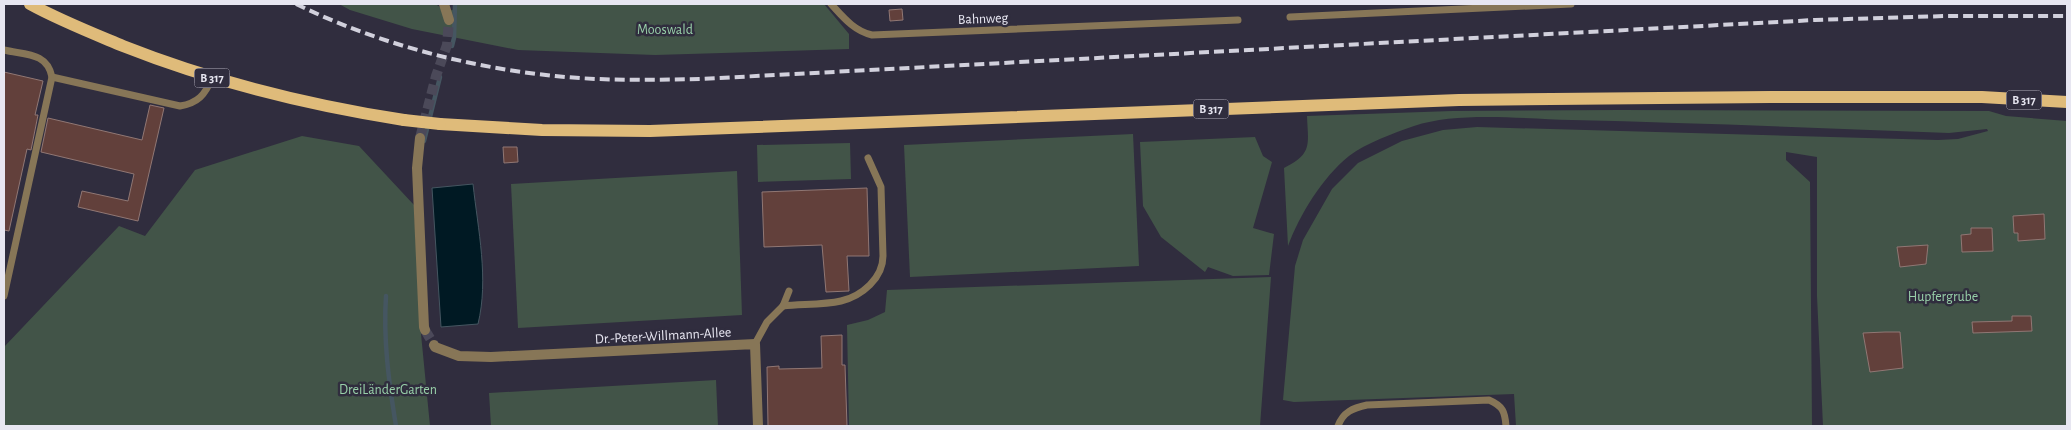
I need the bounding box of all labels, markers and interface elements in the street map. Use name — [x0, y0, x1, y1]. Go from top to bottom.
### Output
street label: Bahnweg — [958, 11, 1009, 27]
park label: Mooswald — [637, 23, 693, 37]
road number: B 317 — [194, 68, 230, 88]
road number: B 317 — [2006, 90, 2042, 110]
road number: B 317 — [1194, 100, 1228, 118]
park label: Hupfergrube — [1908, 290, 1978, 304]
street label: Dr.-Peter-Willmann-Allee — [594, 325, 732, 347]
park label: DreiLänderGarten — [339, 383, 437, 397]

